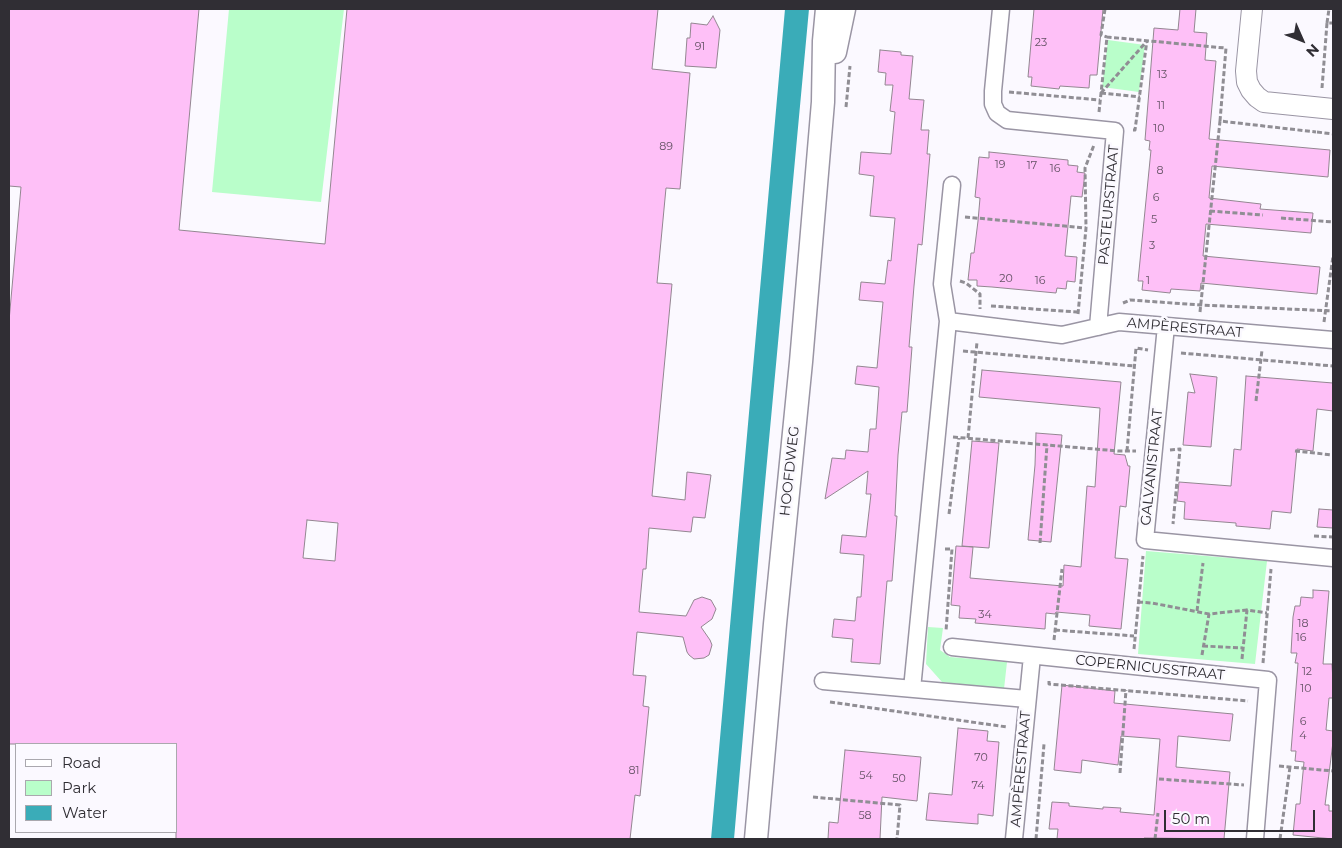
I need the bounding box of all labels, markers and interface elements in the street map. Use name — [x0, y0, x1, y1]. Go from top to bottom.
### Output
north arrow — [1277, 15, 1327, 65]
house number: 23 — [1035, 36, 1047, 50]
house number: 91 — [695, 40, 705, 54]
text: N — [1302, 40, 1323, 61]
house number: 13 — [1157, 68, 1167, 82]
house number: 11 — [1157, 99, 1165, 113]
house number: 10 — [1153, 122, 1165, 136]
house number: 89 — [659, 140, 673, 154]
street label: PASTEURSTRAAT — [1095, 144, 1123, 266]
house number: 19 — [995, 158, 1005, 172]
house number: 17 — [1027, 159, 1037, 173]
house number: 16 — [1050, 162, 1060, 176]
house number: 8 — [1156, 164, 1164, 178]
house number: 6 — [1153, 191, 1159, 205]
house number: 5 — [1151, 213, 1157, 227]
house number: 3 — [1149, 239, 1155, 253]
house number: 20 — [999, 272, 1013, 286]
house number: 16 — [1035, 274, 1045, 288]
house number: 1 — [1146, 274, 1150, 288]
street label: AMPÈRESTRAAT — [1126, 315, 1244, 341]
street label: GALVANISTRAAT — [1137, 408, 1167, 526]
street label: HOOFDWEG — [777, 425, 803, 517]
house number: 34 — [978, 608, 992, 622]
house number: 18 — [1298, 617, 1308, 631]
house number: 16 — [1296, 631, 1306, 645]
street label: COPERNICUSSTRAAT — [1074, 652, 1226, 684]
house number: 12 — [1302, 665, 1312, 679]
house number: 10 — [1300, 682, 1312, 696]
street label: AMPÈRESTRAAT — [1008, 710, 1034, 828]
house number: 6 — [1300, 715, 1306, 729]
house number: 4 — [1299, 729, 1307, 743]
legend — [15, 743, 178, 833]
house number: 70 — [974, 751, 988, 765]
text: Road — [62, 753, 101, 772]
house number: 81 — [629, 764, 639, 778]
house number: 54 — [859, 769, 873, 783]
house number: 50 — [892, 772, 906, 786]
text: Park — [62, 778, 96, 797]
house number: 74 — [971, 779, 985, 793]
scale bar — [1167, 800, 1318, 832]
text: Water — [62, 803, 108, 822]
house number: 58 — [858, 809, 872, 823]
text: 50 m — [1172, 809, 1210, 828]

